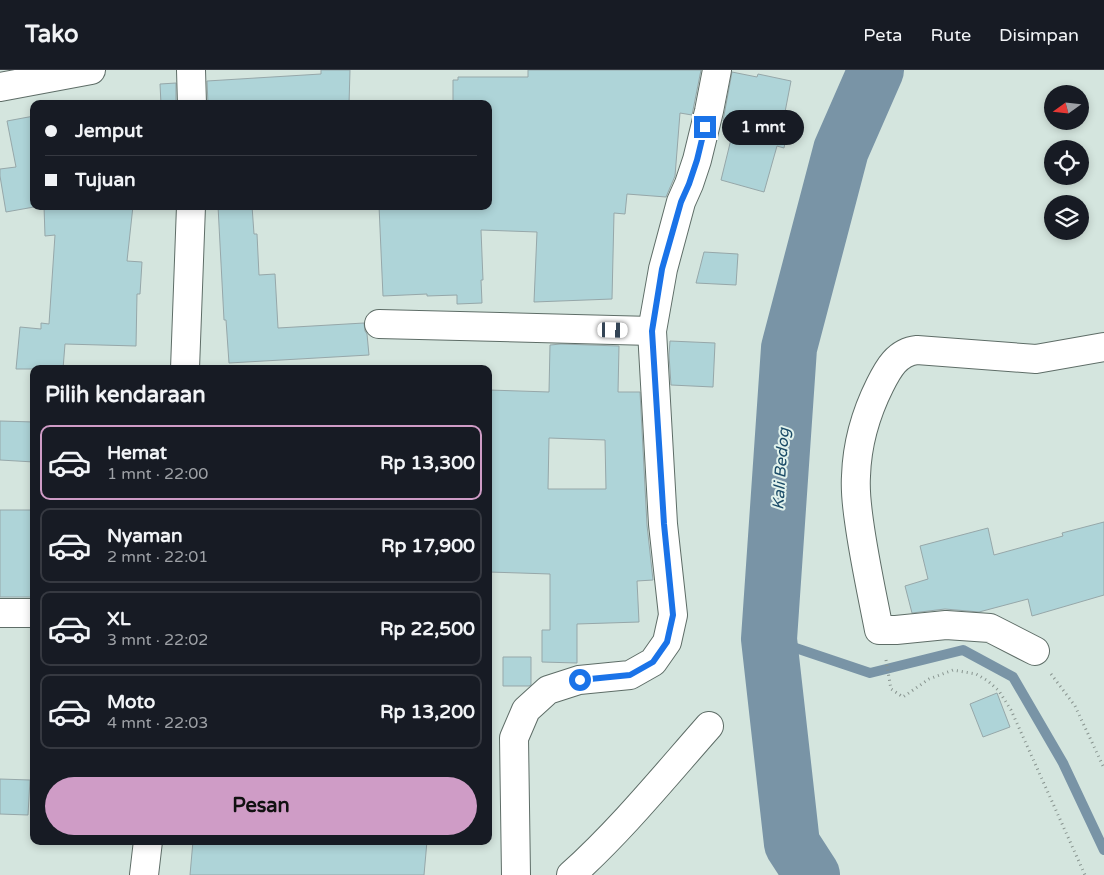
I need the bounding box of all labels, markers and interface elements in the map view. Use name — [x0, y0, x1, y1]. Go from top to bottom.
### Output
text: Tako — [25, 20, 79, 49]
text: Peta — [863, 24, 902, 46]
text: Rute — [930, 24, 971, 46]
text: Disimpan — [999, 24, 1079, 46]
north arrow — [1044, 85, 1089, 130]
map controls — [1044, 85, 1089, 240]
callout: 1 mnt — [722, 110, 805, 144]
route end — [694, 116, 716, 138]
text: 1 mnt — [741, 117, 785, 137]
text: Jemput — [75, 120, 143, 142]
button: locate — [1044, 140, 1089, 185]
text: Tujuan — [75, 169, 136, 191]
button: layers — [1044, 195, 1089, 240]
car — [597, 322, 628, 338]
text: Pilih kendaraan — [45, 382, 206, 408]
water label: Kali Bedog — [768, 427, 794, 511]
icon: car — [47, 440, 92, 485]
text: Hemat — [107, 442, 167, 464]
text: Rp 13,300 — [380, 452, 475, 474]
text: 1 mnt · 22:00 — [107, 464, 208, 484]
icon: car — [47, 523, 92, 568]
text: Nyaman — [107, 525, 183, 547]
text: Rp 17,900 — [381, 535, 475, 557]
text: 2 mnt · 22:01 — [107, 547, 208, 567]
icon: car — [47, 606, 92, 651]
text: XL — [107, 608, 131, 630]
text: Rp 22,500 — [380, 618, 475, 640]
text: 3 mnt · 22:02 — [107, 630, 208, 650]
route start — [569, 669, 591, 691]
icon: car — [47, 689, 92, 734]
text: Moto — [107, 691, 155, 713]
text: Rp 13,200 — [380, 701, 475, 723]
text: 4 mnt · 22:03 — [107, 713, 208, 733]
button: Pesan — [45, 777, 477, 835]

